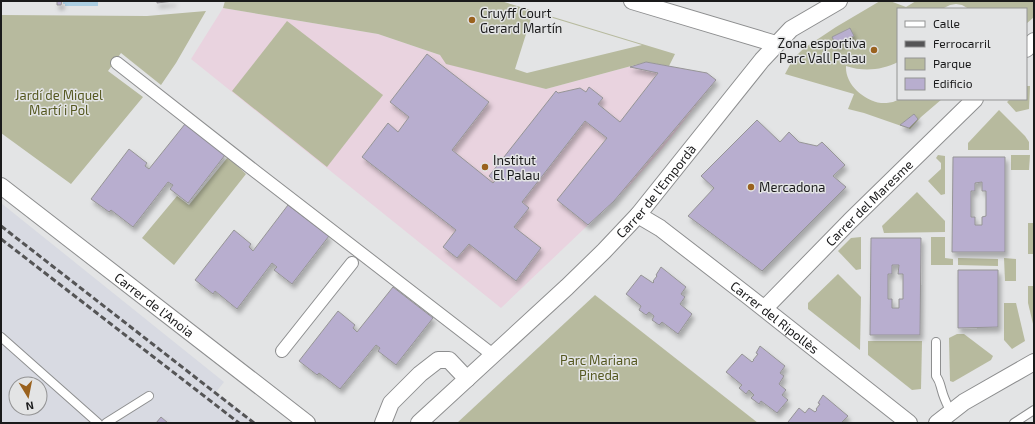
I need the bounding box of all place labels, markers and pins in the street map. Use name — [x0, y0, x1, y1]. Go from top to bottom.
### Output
place label: Cruyff Court Gerard Martín — [480, 5, 562, 36]
marker: Cruyff Court Gerard Martín — [467, 15, 477, 25]
place label: Zona esportiva Parc Vall Palau — [778, 35, 866, 66]
marker: Zona esportiva Parc Vall Palau — [869, 45, 879, 55]
place label: Institut El Palau — [493, 152, 540, 183]
marker: Institut El Palau — [480, 162, 490, 172]
place label: Mercadona — [759, 179, 825, 195]
marker: Mercadona — [746, 182, 756, 192]

